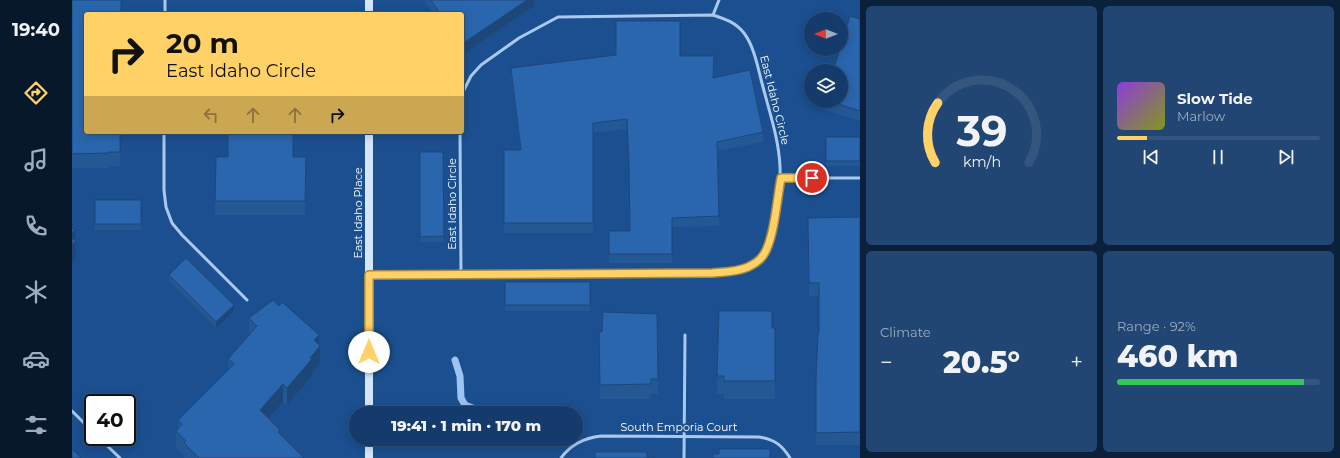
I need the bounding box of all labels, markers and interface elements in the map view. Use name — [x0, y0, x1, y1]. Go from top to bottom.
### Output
north arrow — [804, 12, 848, 56]
map controls — [804, 12, 848, 108]
text: 19:40 — [12, 19, 60, 41]
text: 20 m — [166, 26, 239, 60]
icon: right — [100, 28, 152, 80]
street label: East Idaho Circle — [757, 54, 793, 147]
text: East Idaho Circle — [166, 60, 316, 82]
button: layers — [804, 64, 848, 108]
icon: directions — [22, 79, 50, 107]
text: Slow Tide — [1177, 89, 1253, 108]
icon: left — [200, 104, 222, 126]
icon: ahead — [242, 104, 264, 126]
icon: ahead — [284, 104, 306, 126]
icon: right — [326, 104, 348, 126]
text: 39 — [955, 106, 1007, 156]
text: Marlow — [1177, 108, 1225, 124]
icon: music — [22, 146, 50, 174]
icon: previous — [1140, 146, 1162, 168]
icon: pause — [1207, 146, 1229, 168]
icon: next — [1275, 146, 1297, 168]
text: km/h — [962, 153, 1001, 171]
street label: East Idaho Circle — [445, 158, 459, 250]
pin — [795, 161, 829, 195]
street label: East Idaho Place — [351, 167, 365, 259]
icon: arrive — [801, 167, 823, 189]
icon: phone — [22, 212, 50, 240]
icon: climate — [22, 278, 50, 306]
text: Range · 92% — [1117, 318, 1196, 334]
text: Climate — [880, 324, 931, 340]
position arrow — [348, 331, 390, 373]
text: 460 km — [1117, 338, 1238, 375]
text: 20.5° — [943, 344, 1020, 381]
icon: car — [22, 345, 50, 373]
text: − — [880, 349, 893, 376]
text: + — [1070, 349, 1083, 376]
speed limit sign: 40 — [84, 394, 136, 446]
icon: filters — [22, 411, 50, 439]
text: 19:41 · 1 min · 170 m — [391, 416, 541, 435]
street label: South Emporia Court — [621, 420, 738, 434]

